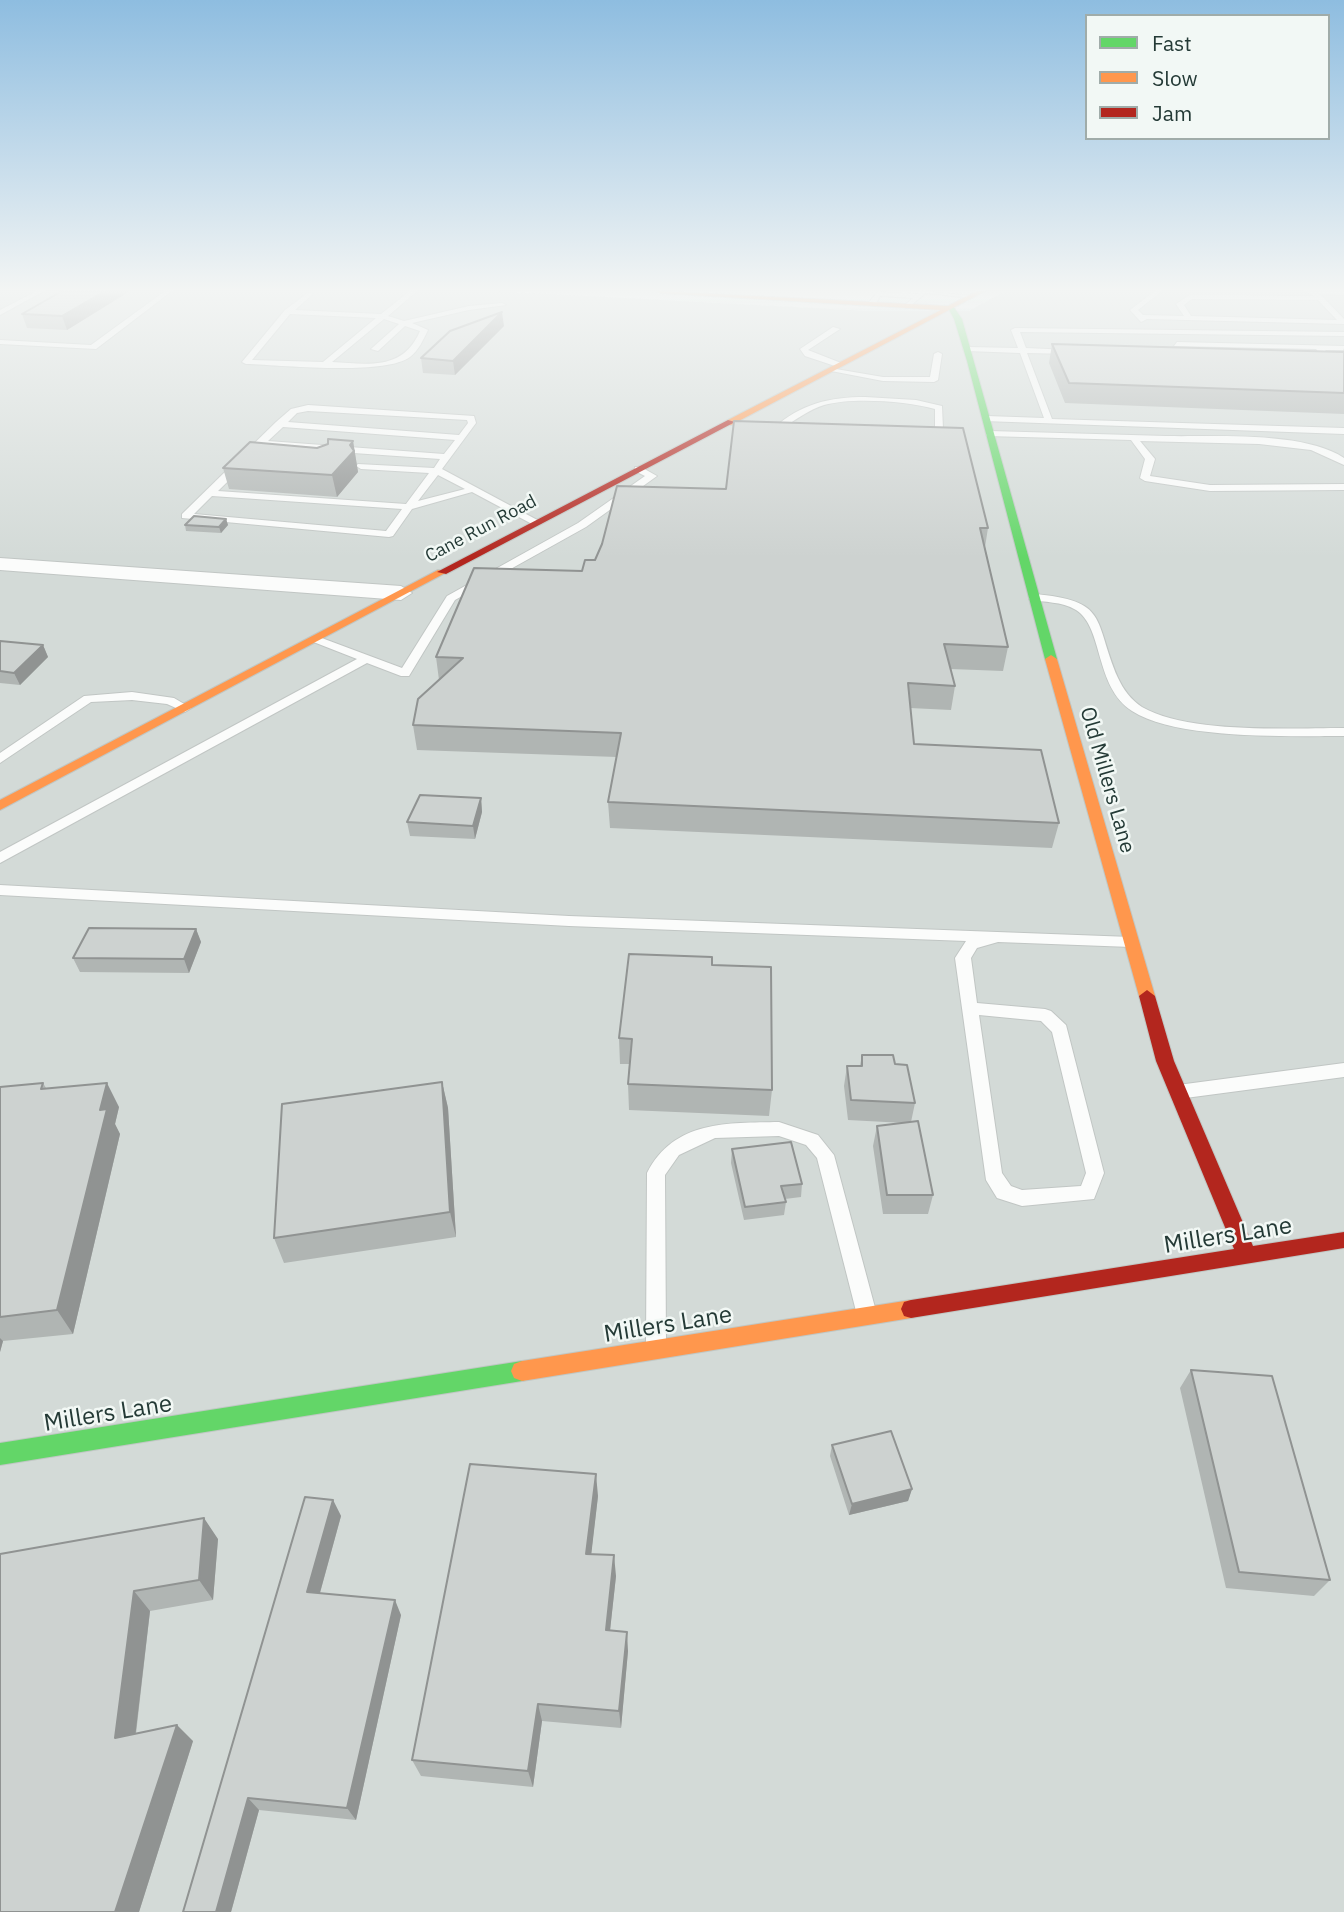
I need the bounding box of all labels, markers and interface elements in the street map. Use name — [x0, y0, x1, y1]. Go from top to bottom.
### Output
legend — [1085, 14, 1330, 140]
text: Fast — [1152, 29, 1192, 57]
text: Slow — [1152, 64, 1198, 92]
text: Jam — [1152, 99, 1192, 127]
street label: Cane Run Road — [422, 491, 540, 567]
street label: Old Millers Lane — [1074, 704, 1140, 856]
street label: Millers Lane — [1162, 1212, 1294, 1260]
street label: Millers Lane — [602, 1301, 734, 1349]
street label: Millers Lane — [42, 1390, 174, 1438]

